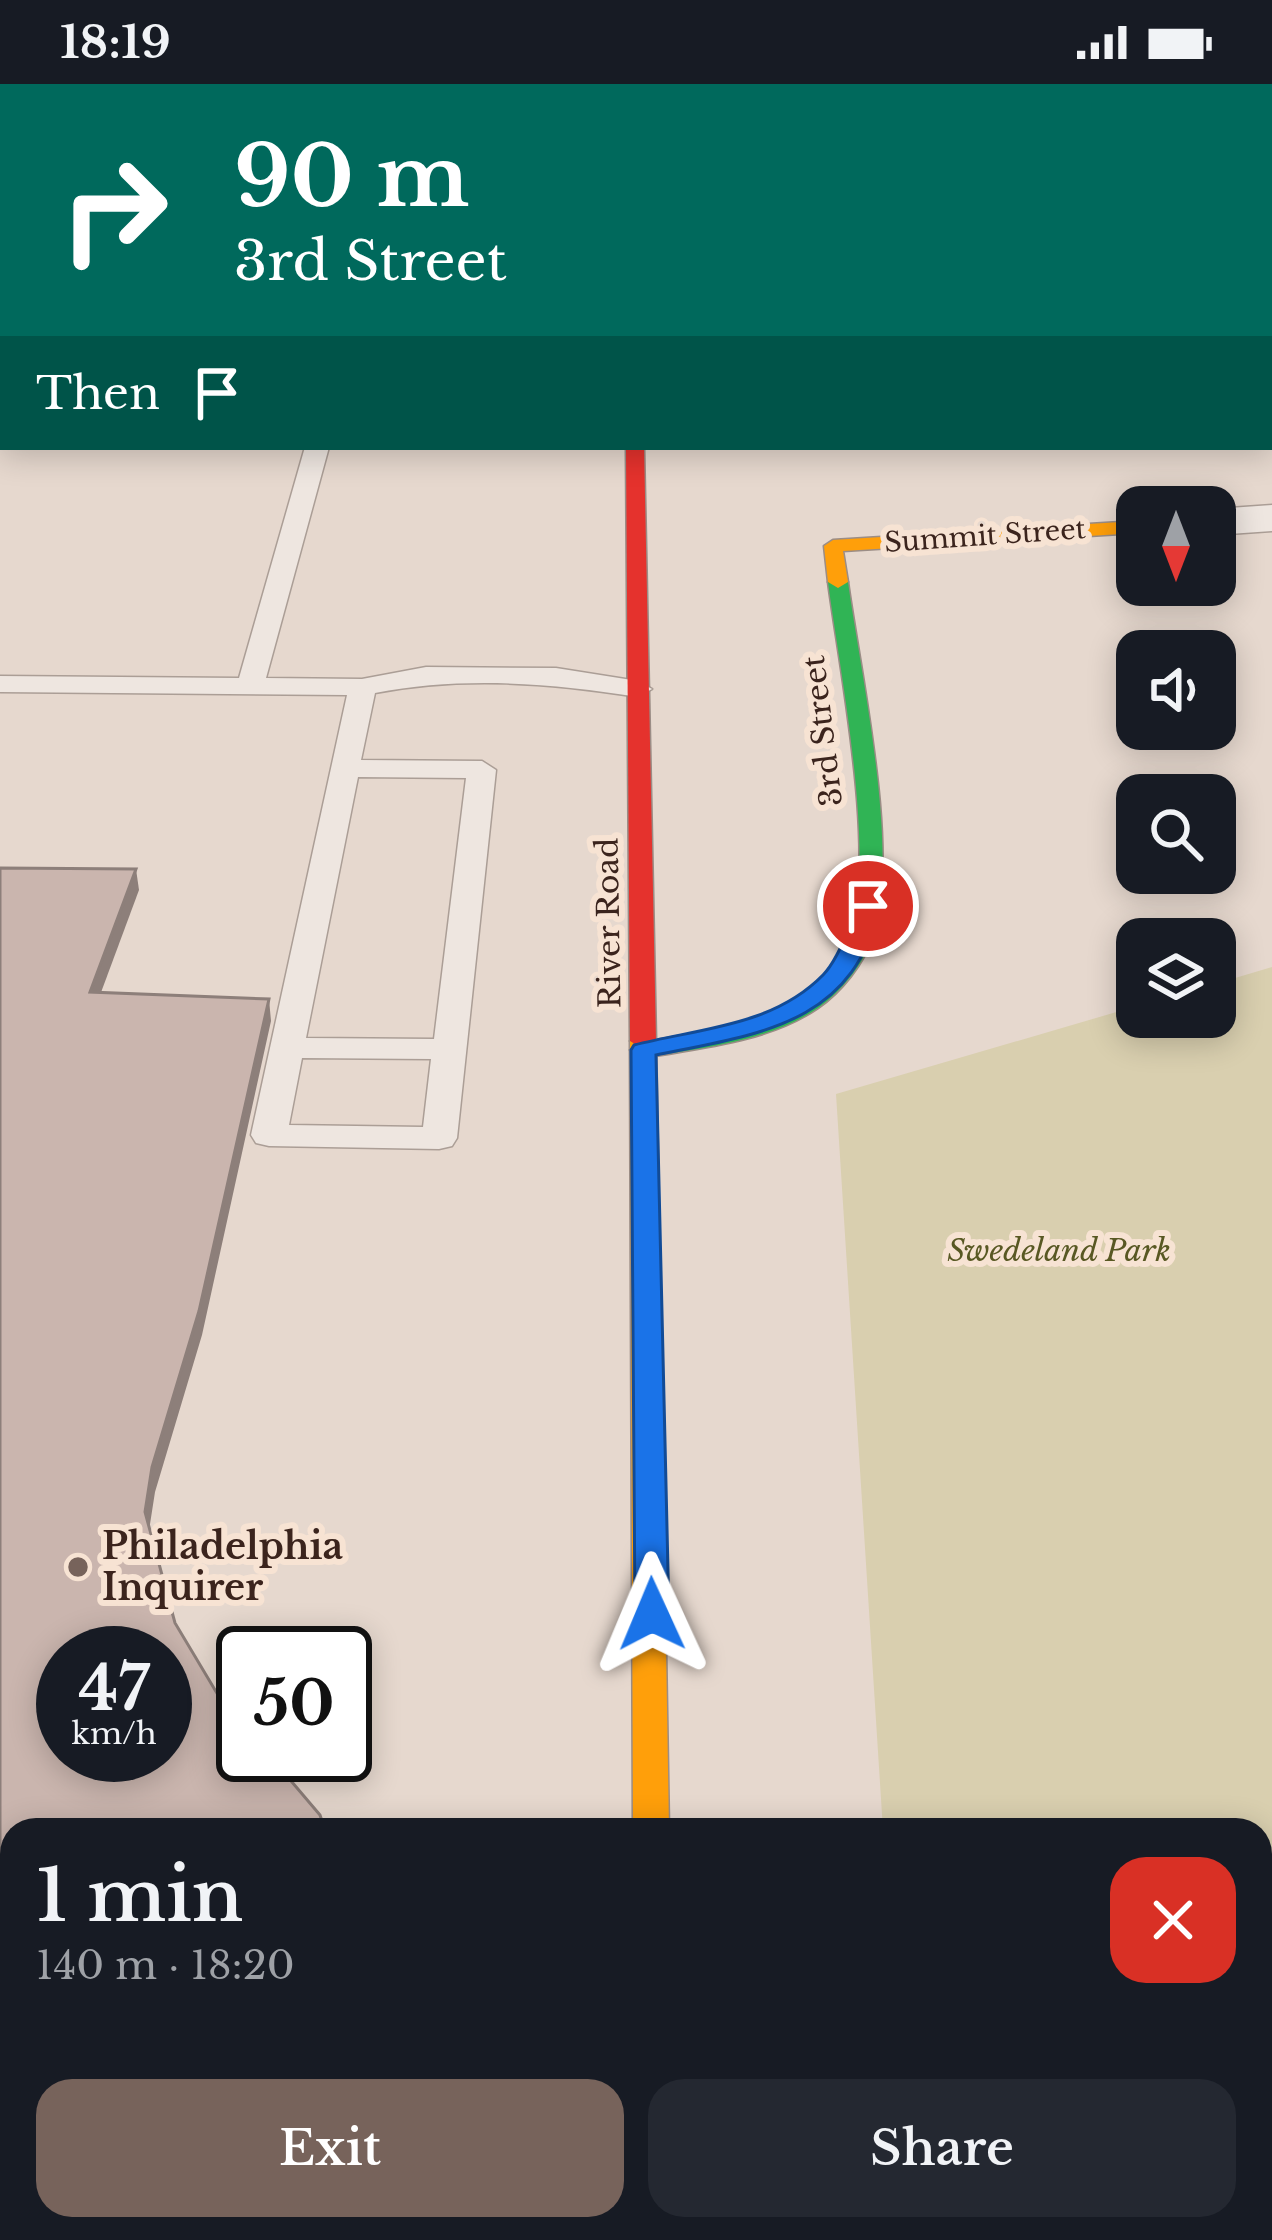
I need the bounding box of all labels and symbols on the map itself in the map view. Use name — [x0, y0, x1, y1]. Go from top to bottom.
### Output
north arrow — [1116, 486, 1236, 606]
street label: Summit Street — [883, 512, 1087, 559]
street label: 3rd Street — [795, 653, 850, 809]
street label: River Road — [589, 837, 628, 1009]
pin — [817, 855, 919, 957]
park label: Swedeland Park — [947, 1232, 1171, 1269]
place label: Philadelphia Inquirer — [102, 1524, 344, 1610]
position arrow — [589, 1551, 715, 1677]
marker: Philadelphia Inquirer — [65, 1554, 91, 1580]
speed limit sign: 50 — [216, 1626, 372, 1782]

